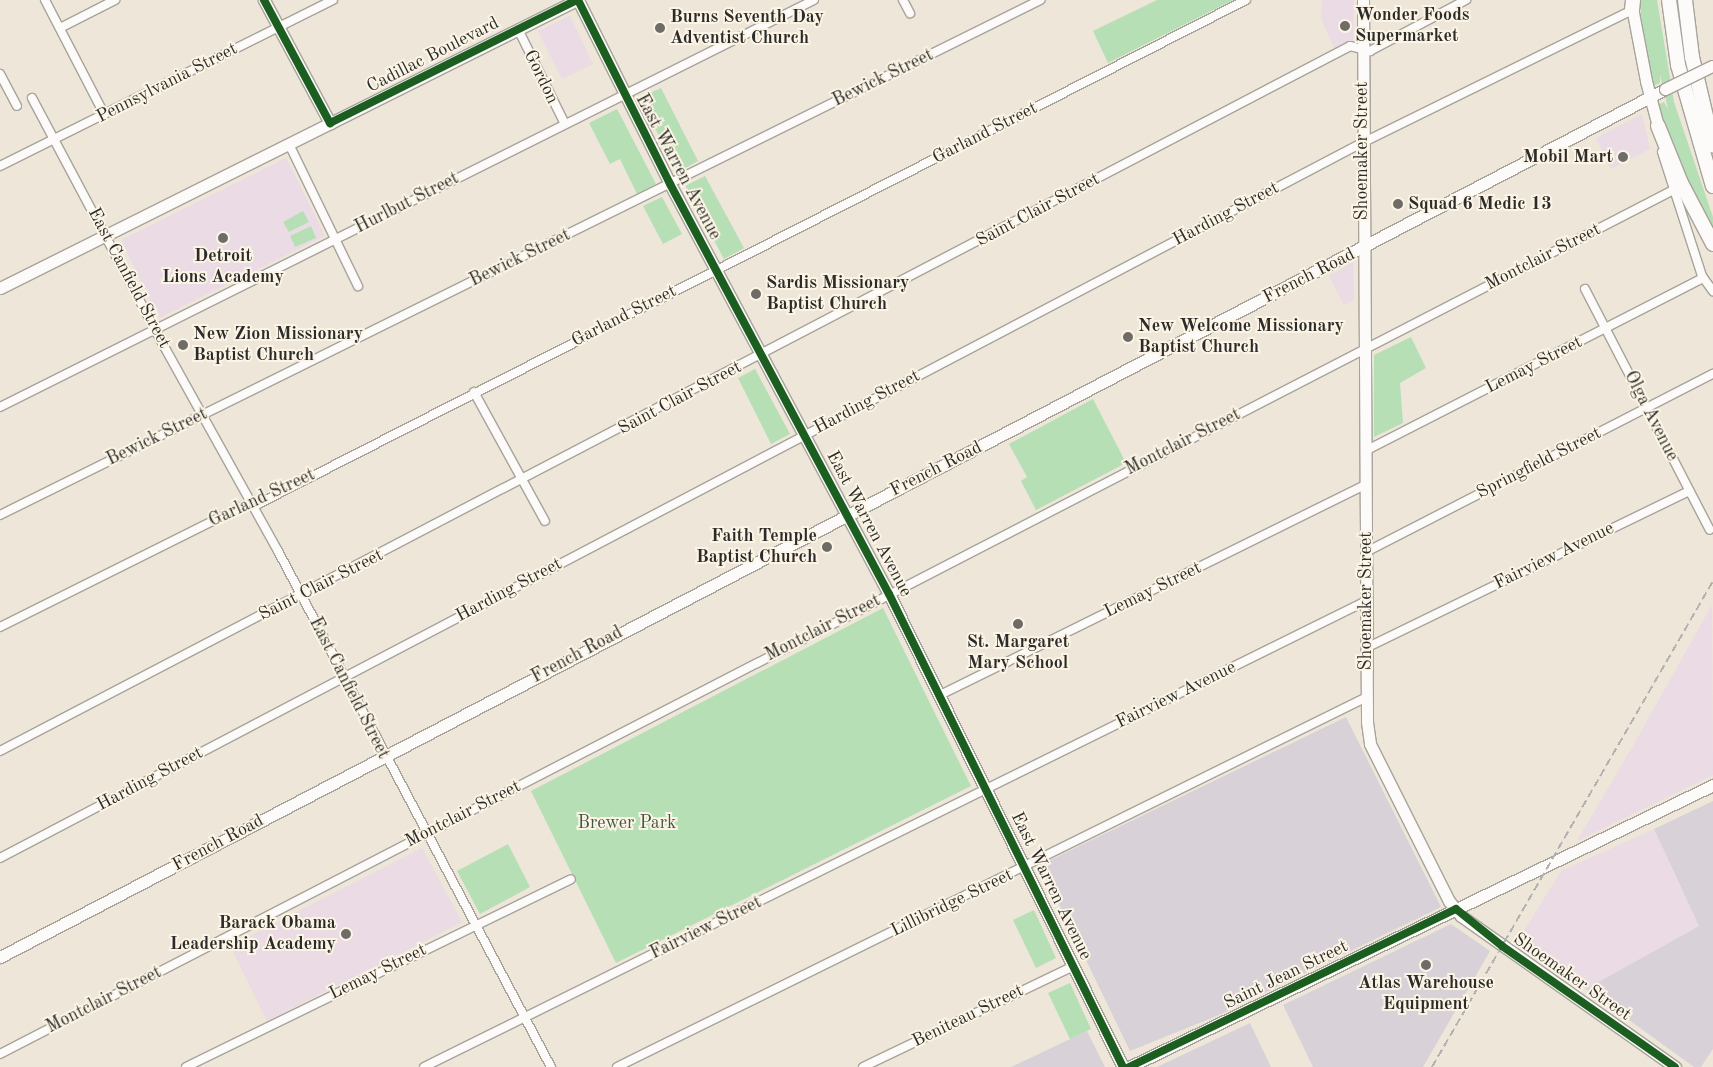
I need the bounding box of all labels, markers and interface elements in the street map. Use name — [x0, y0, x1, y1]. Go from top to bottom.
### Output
place label: Wonder Foods Supermarket — [1355, 5, 1470, 48]
place label: Burns Seventh Day Adventist Church — [670, 7, 824, 50]
street label: Cadillac Boulevard — [363, 12, 503, 98]
marker: Wonder Foods Supermarket — [1339, 20, 1351, 32]
marker: Burns Seventh Day Adventist Church — [654, 22, 666, 34]
street label: Pennsylvania Street — [93, 38, 241, 128]
street label: Bewick Street — [829, 44, 937, 112]
street label: Gordon — [519, 47, 563, 107]
street label: Shoemaker Street — [1351, 81, 1373, 221]
street label: East Warren Avenue — [630, 90, 726, 244]
street label: Garland Street — [929, 97, 1041, 169]
place label: Mobil Mart — [1523, 146, 1613, 168]
marker: Mobil Mart — [1617, 151, 1629, 163]
street label: Hurlbut Street — [351, 168, 463, 238]
street label: Saint Clair Street — [973, 168, 1103, 252]
street label: Harding Street — [1169, 177, 1283, 251]
place label: Squad 6 Medic 13 — [1408, 193, 1552, 215]
marker: Squad 6 Medic 13 — [1392, 198, 1404, 210]
street label: East Canfield Street — [83, 204, 175, 352]
street label: Montclair Street — [1482, 219, 1604, 295]
street label: Bewick Street — [466, 224, 574, 292]
marker: Detroit Lions Academy — [217, 232, 229, 244]
street label: French Road — [1259, 244, 1359, 308]
place label: Detroit Lions Academy — [162, 246, 284, 288]
place label: Sardis Missionary Baptist Church — [766, 273, 910, 316]
street label: Garland Street — [568, 280, 680, 352]
marker: Sardis Missionary Baptist Church — [750, 288, 762, 300]
place label: New Welcome Missionary Baptist Church — [1138, 316, 1344, 358]
place label: New Zion Missionary Baptist Church — [193, 324, 363, 366]
marker: New Welcome Missionary Baptist Church — [1122, 331, 1134, 343]
street label: Lemay Street — [1482, 331, 1586, 399]
marker: New Zion Missionary Baptist Church — [177, 339, 189, 351]
street label: Saint Clair Street — [615, 356, 745, 440]
street label: Harding Street — [810, 365, 924, 439]
street label: Olga Avenue — [1619, 367, 1683, 465]
street label: Bewick Street — [103, 403, 211, 471]
street label: Montclair Street — [1122, 404, 1244, 480]
street label: Springfield Street — [1473, 422, 1605, 504]
street label: French Road — [886, 437, 986, 501]
street label: East Warren Avenue — [821, 447, 917, 601]
street label: Garland Street — [205, 464, 319, 532]
street label: Fairview Avenue — [1490, 518, 1618, 594]
place label: Faith Temple Baptist Church — [696, 526, 817, 568]
street label: Shoemaker Street — [1355, 531, 1377, 671]
marker: Faith Temple Baptist Church — [821, 541, 833, 553]
street label: Saint Clair Street — [255, 544, 387, 626]
street label: Harding Street — [452, 553, 566, 627]
street label: Lemay Street — [1101, 557, 1205, 623]
street label: Montclair Street — [762, 590, 884, 666]
street label: East Canfield Street — [304, 614, 394, 762]
marker: St. Margaret Mary School — [1012, 618, 1024, 630]
street label: French Road — [528, 622, 626, 688]
place label: St. Margaret Mary School — [967, 632, 1069, 674]
street label: Fairview Avenue — [1112, 657, 1240, 733]
street label: Harding Street — [93, 742, 207, 816]
street label: Montclair Street — [402, 776, 524, 852]
street label: East Warren Avenue — [1006, 808, 1096, 964]
street label: French Road — [169, 810, 267, 876]
park label: Brewer Park — [578, 812, 676, 834]
street label: Lillibridge Street — [887, 864, 1017, 942]
street label: Fairview Street — [647, 892, 765, 964]
place label: Barack Obama Leadership Academy — [170, 913, 336, 956]
marker: Barack Obama Leadership Academy — [340, 928, 352, 940]
street label: Shoemaker Street — [1509, 928, 1635, 1026]
street label: Saint Jean Street — [1220, 936, 1352, 1014]
street label: Lemay Street — [326, 939, 430, 1005]
marker: Atlas Warehouse Equipment — [1420, 959, 1432, 971]
street label: Montclair Street — [43, 962, 165, 1038]
place label: Atlas Warehouse Equipment — [1358, 973, 1494, 1016]
street label: Beniteau Street — [909, 980, 1027, 1052]

